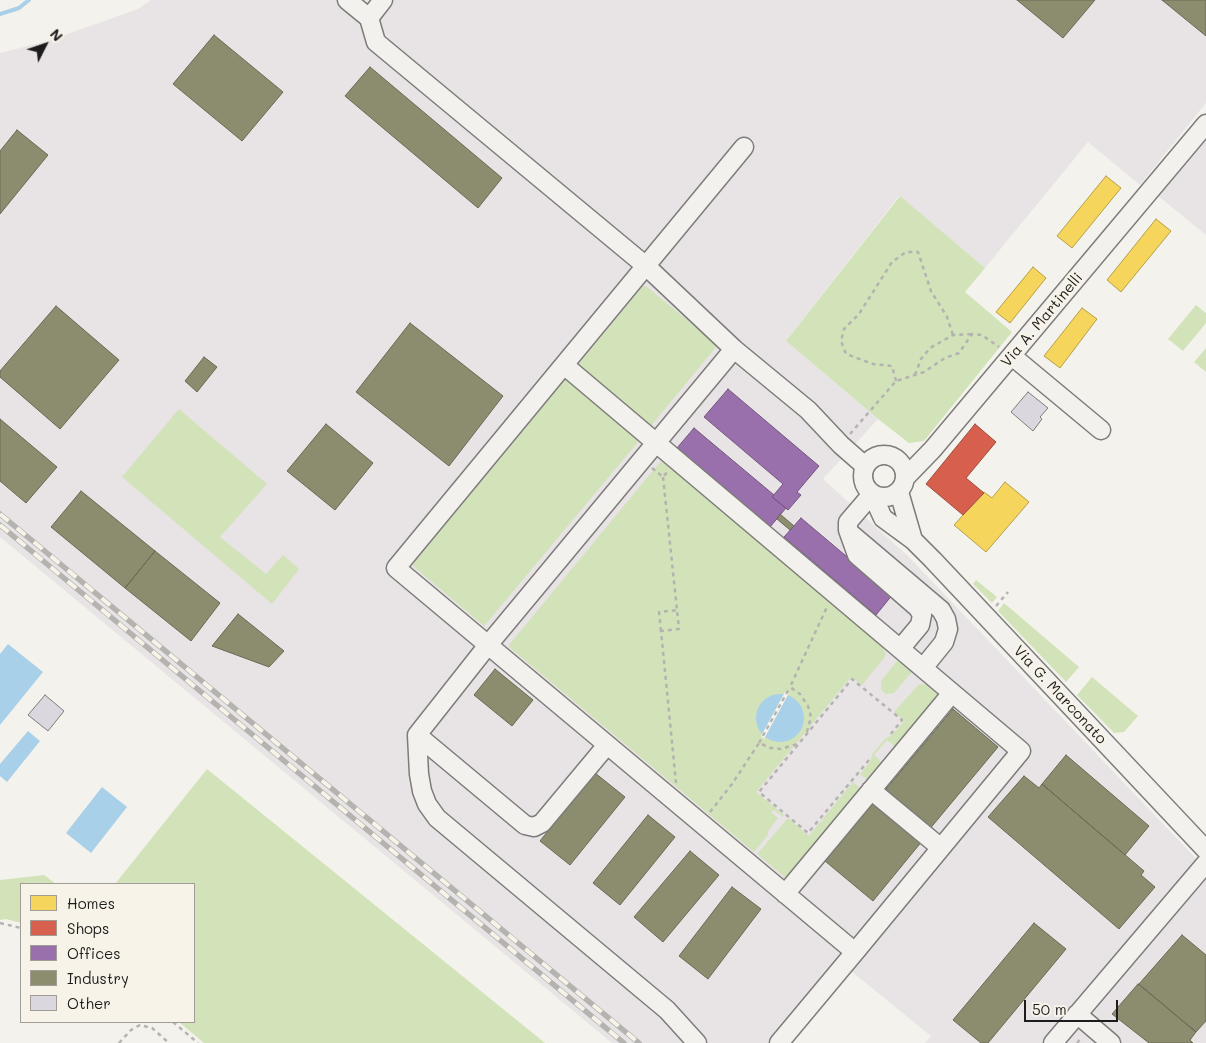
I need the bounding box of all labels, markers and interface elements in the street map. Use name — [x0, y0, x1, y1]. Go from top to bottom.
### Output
north arrow — [20, 20, 70, 70]
text: N — [46, 25, 67, 45]
street label: Via A. Martinelli — [997, 269, 1087, 371]
street label: Via G. Marconato — [1010, 642, 1110, 748]
legend — [20, 883, 195, 1023]
text: Homes — [67, 893, 115, 913]
text: Shops — [67, 918, 109, 938]
text: Offices — [67, 943, 121, 963]
text: Industry — [67, 968, 129, 988]
scale bar — [1026, 990, 1120, 1022]
text: Other — [67, 993, 111, 1013]
text: 50 m — [1032, 999, 1067, 1019]

